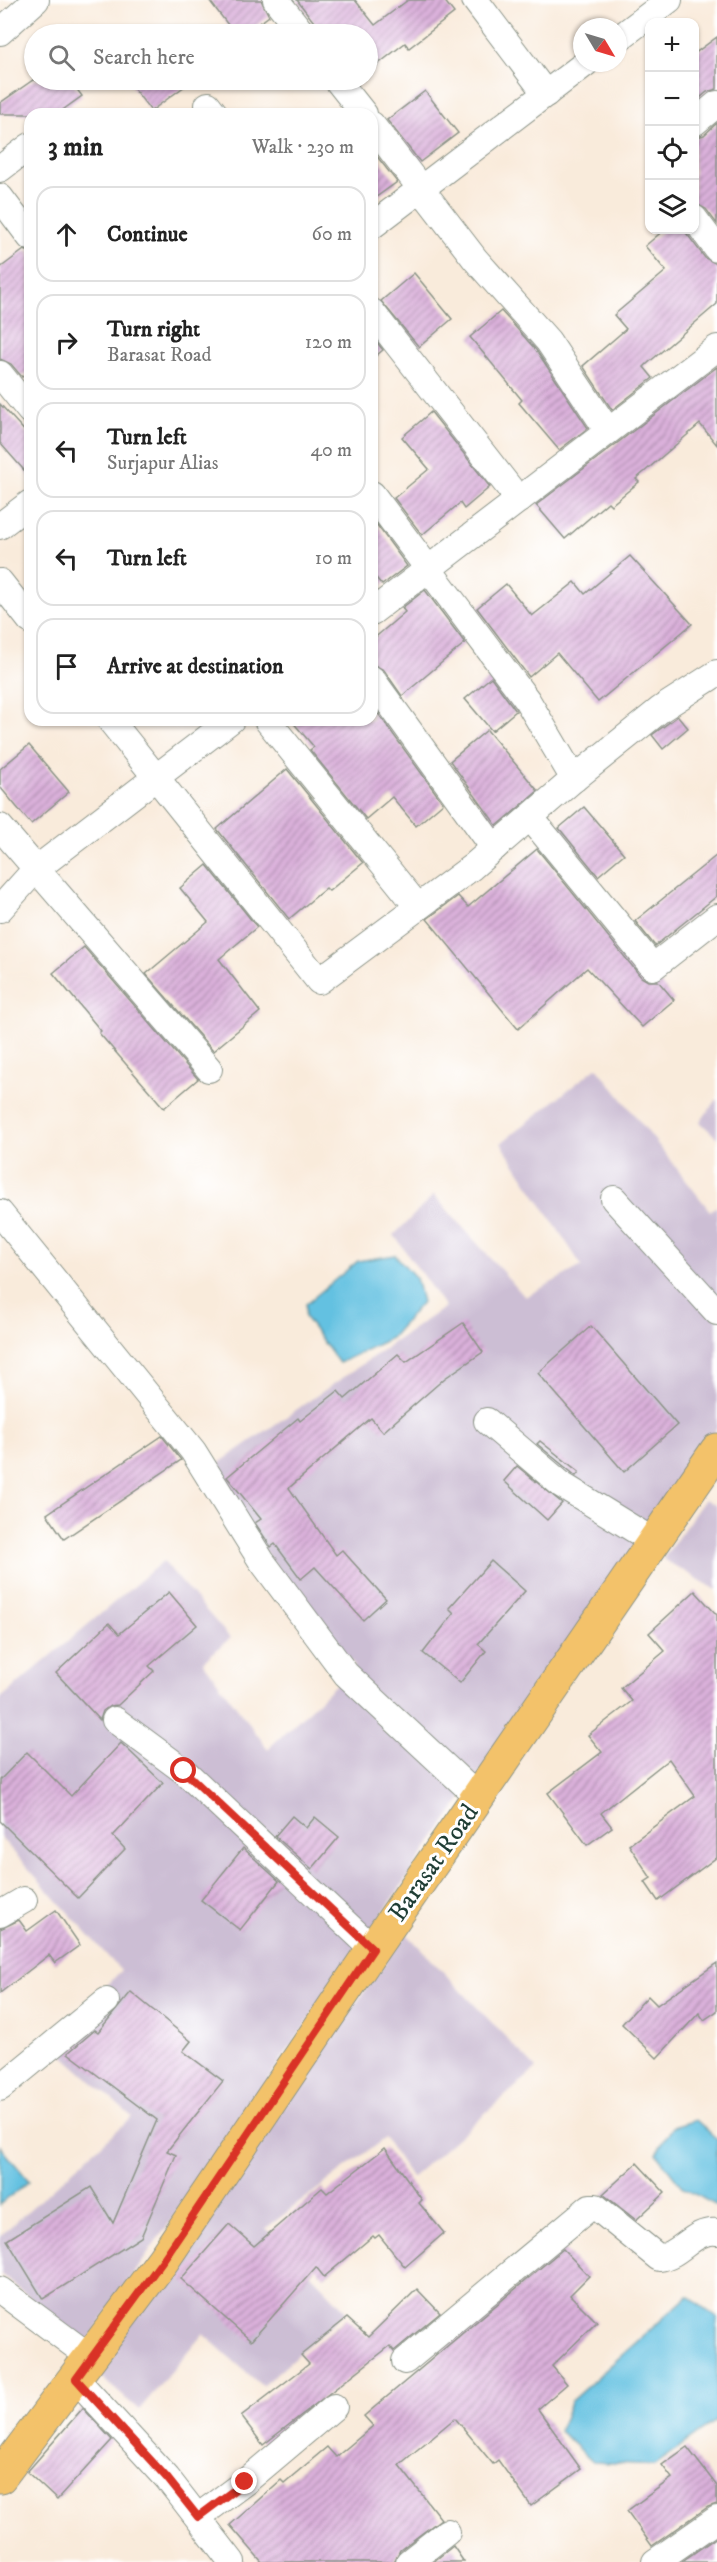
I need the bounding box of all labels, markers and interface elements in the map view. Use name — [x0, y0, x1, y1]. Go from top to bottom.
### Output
north arrow — [573, 18, 627, 72]
map controls — [645, 18, 699, 234]
button: + — [645, 18, 699, 72]
search box — [24, 24, 378, 90]
icon: search — [45, 41, 78, 74]
text: Search here — [93, 44, 195, 71]
button: − — [645, 72, 699, 126]
button: locate — [645, 126, 699, 180]
text: 3 min — [48, 131, 103, 164]
text: Walk · 230 m — [252, 135, 354, 160]
button: layers — [645, 180, 699, 234]
icon: ahead — [50, 218, 83, 251]
text: Continue — [107, 221, 188, 248]
text: 60 m — [312, 222, 352, 247]
text: Turn right — [107, 316, 200, 343]
icon: right — [50, 326, 83, 359]
text: 120 m — [305, 330, 352, 355]
text: Barasat Road — [107, 343, 211, 368]
text: Turn left — [107, 424, 187, 451]
icon: left — [50, 434, 83, 467]
text: 40 m — [310, 438, 352, 463]
text: Surjapur Alias — [107, 451, 218, 476]
icon: left — [50, 542, 83, 575]
text: Turn left — [107, 545, 187, 572]
text: 10 m — [315, 546, 352, 571]
icon: arrive — [50, 650, 83, 683]
text: Arrive at destination — [107, 653, 284, 680]
route start — [170, 1757, 196, 1783]
street label: Barasat Road — [382, 1798, 486, 1928]
route end — [231, 2468, 257, 2494]

